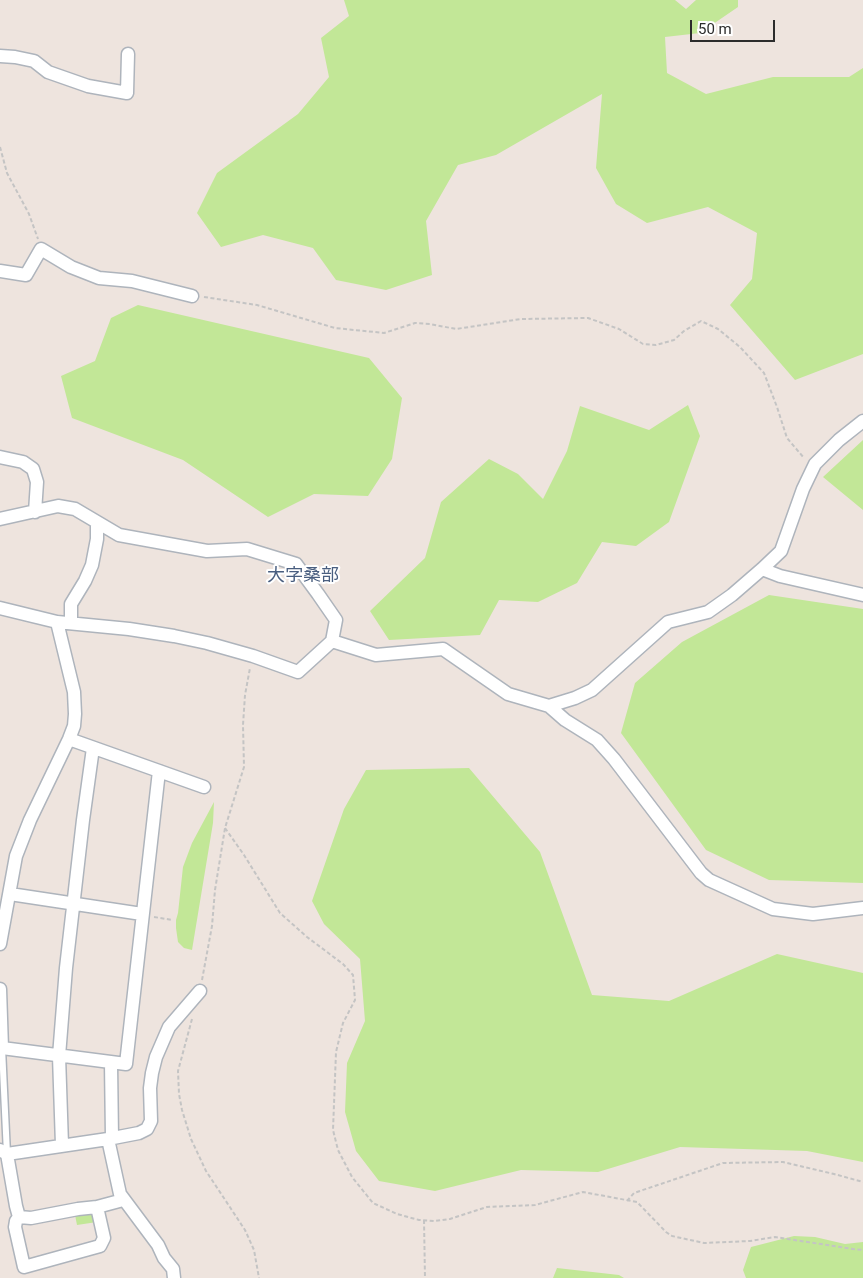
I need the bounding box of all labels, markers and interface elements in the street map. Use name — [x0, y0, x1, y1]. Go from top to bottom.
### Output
scale bar — [693, 10, 778, 42]
text: 50 m — [698, 20, 732, 38]
district label: 大字桑部 — [267, 565, 339, 587]

